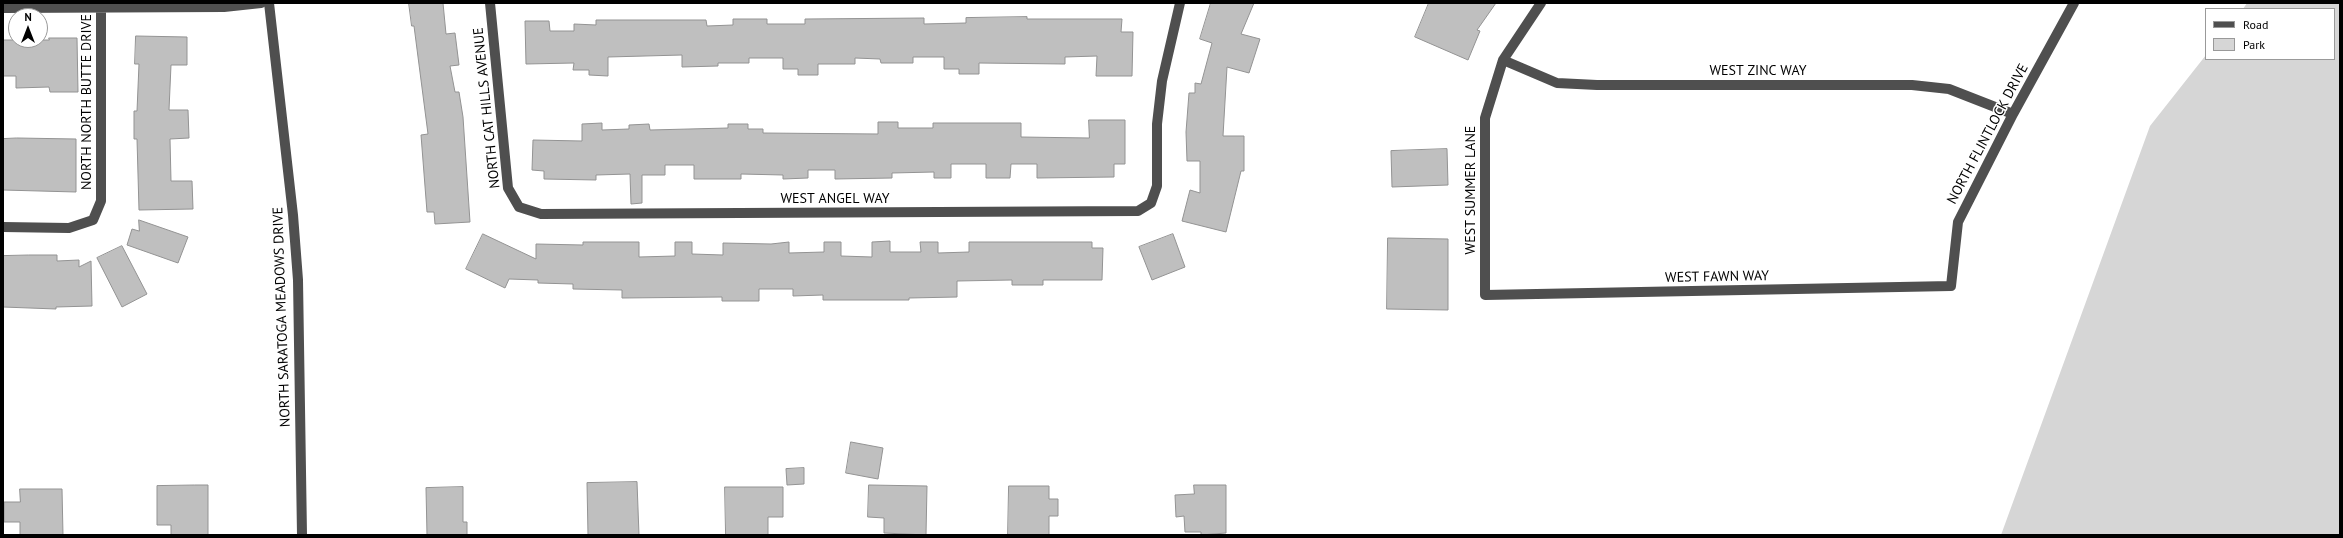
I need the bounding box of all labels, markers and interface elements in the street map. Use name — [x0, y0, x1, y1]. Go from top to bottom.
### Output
north arrow — [8, 8, 48, 48]
legend — [2205, 8, 2335, 60]
text: N — [24, 10, 32, 24]
street label: NORTH NORTH BUTTE DRIVE — [79, 14, 95, 190]
text: Road — [2243, 17, 2268, 32]
street label: NORTH CAT HILLS AVENUE — [470, 27, 504, 189]
text: Park — [2243, 37, 2265, 52]
street label: NORTH FLINTLOCK DRIVE — [1944, 61, 2032, 207]
street label: WEST ZINC WAY — [1709, 63, 1807, 79]
street label: WEST SUMMER LANE — [1463, 126, 1479, 254]
street label: WEST ANGEL WAY — [781, 191, 889, 207]
street label: NORTH SARATOGA MEADOWS DRIVE — [270, 207, 294, 427]
street label: WEST FAWN WAY — [1665, 268, 1769, 286]

